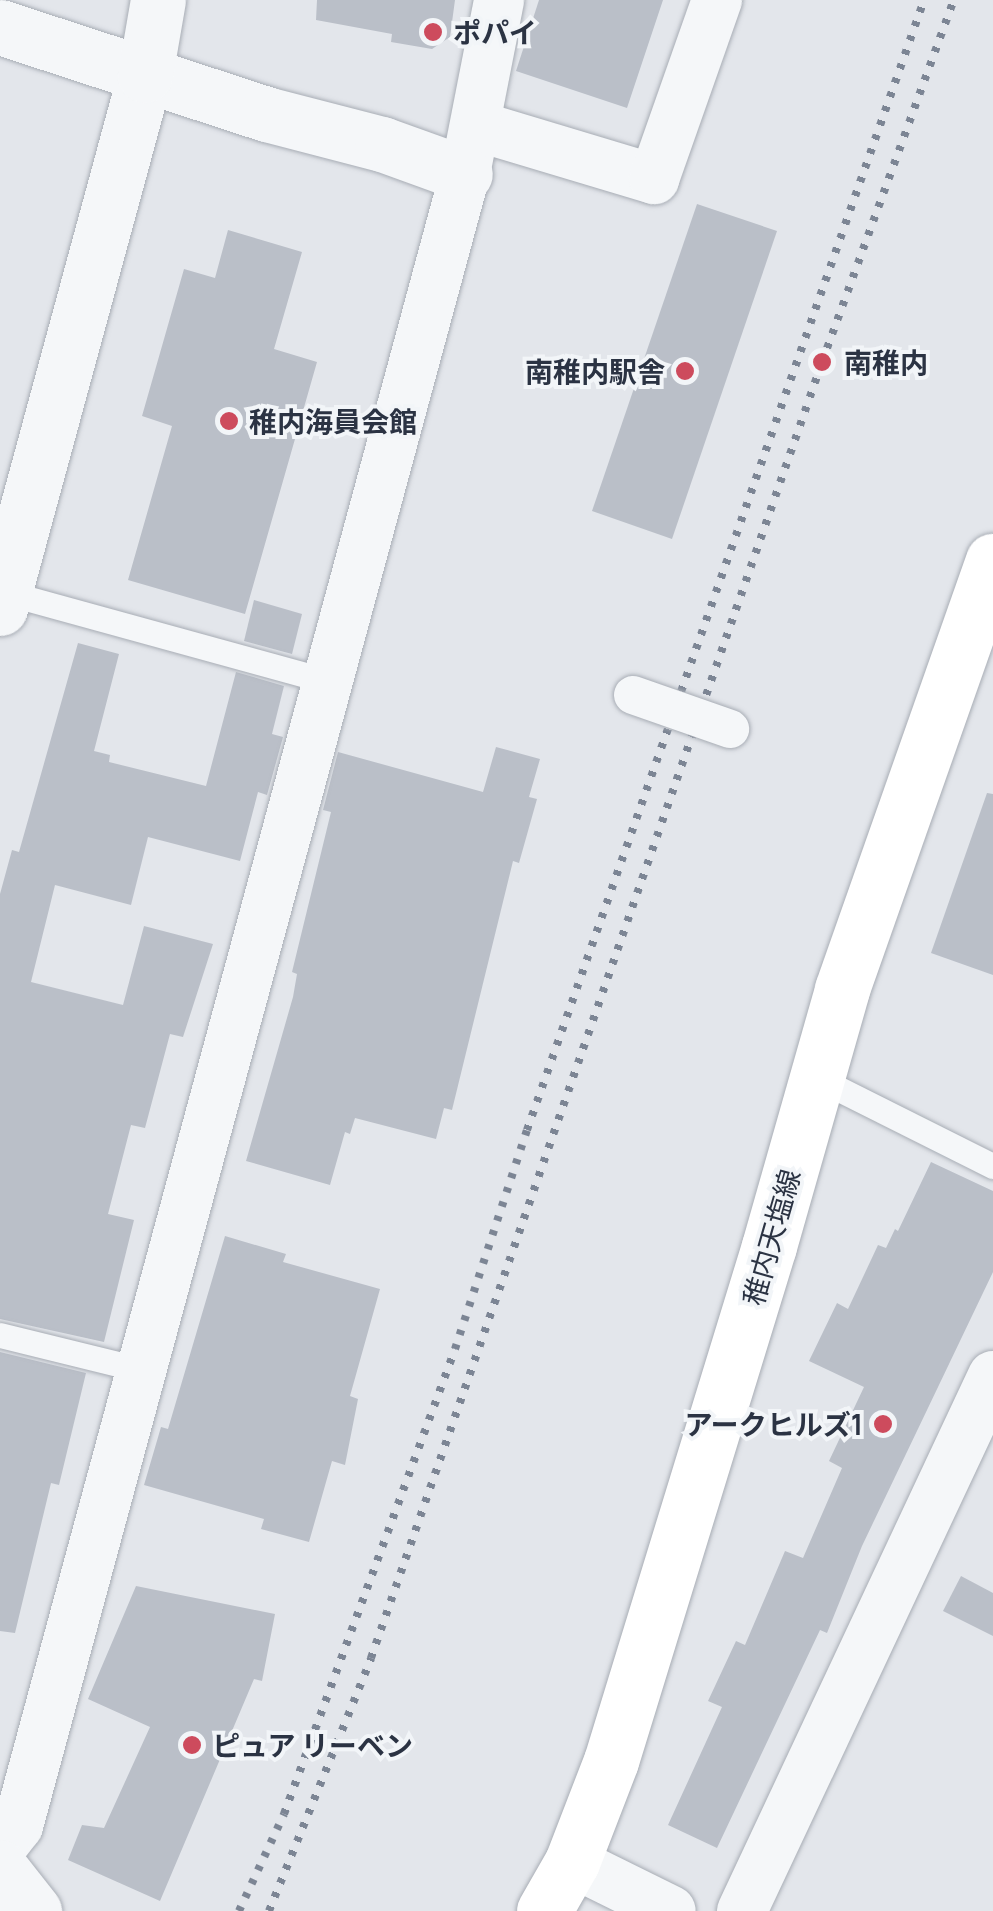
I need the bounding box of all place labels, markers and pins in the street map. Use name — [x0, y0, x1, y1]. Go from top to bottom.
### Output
place label: ポパイ — [453, 15, 537, 49]
marker: ポパイ — [422, 21, 444, 43]
place label: 南稚内 — [844, 345, 928, 379]
marker: 南稚内 — [809, 349, 835, 375]
place label: 南稚内駅舎 — [525, 354, 665, 388]
marker: 南稚内駅舎 — [674, 360, 696, 382]
place label: 稚内海員会館 — [249, 404, 417, 438]
marker: 稚内海員会館 — [218, 410, 240, 432]
place label: アークヒルズ1 — [684, 1407, 863, 1441]
marker: アークヒルズ1 — [872, 1413, 894, 1435]
place label: ピュア リーベン — [212, 1728, 414, 1762]
marker: ピュア リーベン — [181, 1734, 203, 1756]

